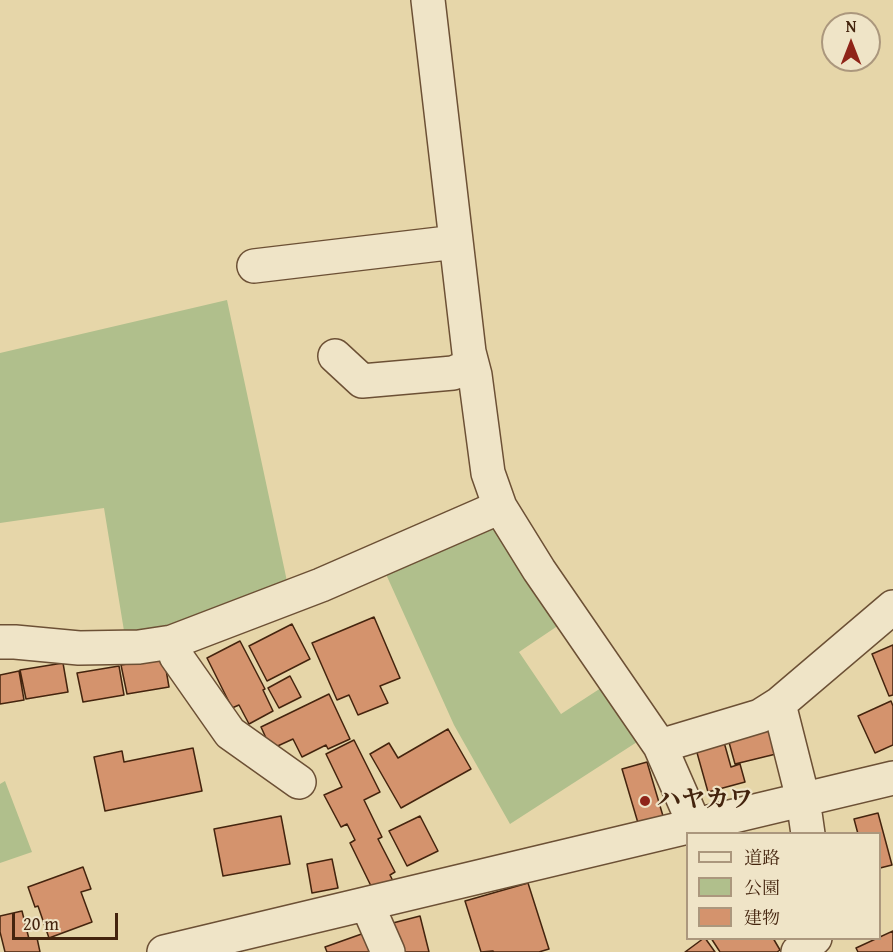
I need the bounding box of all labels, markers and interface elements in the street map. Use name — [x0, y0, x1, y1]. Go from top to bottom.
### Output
north arrow — [821, 12, 881, 72]
text: N — [846, 14, 856, 38]
place label: ハヤカワ — [657, 787, 753, 815]
marker: ハヤカワ — [638, 794, 652, 808]
legend — [686, 832, 881, 940]
text: 道路 — [744, 844, 780, 871]
text: 公園 — [744, 874, 780, 901]
scale bar — [15, 901, 122, 939]
text: 建物 — [744, 904, 780, 931]
text: 20 m — [23, 910, 59, 937]

